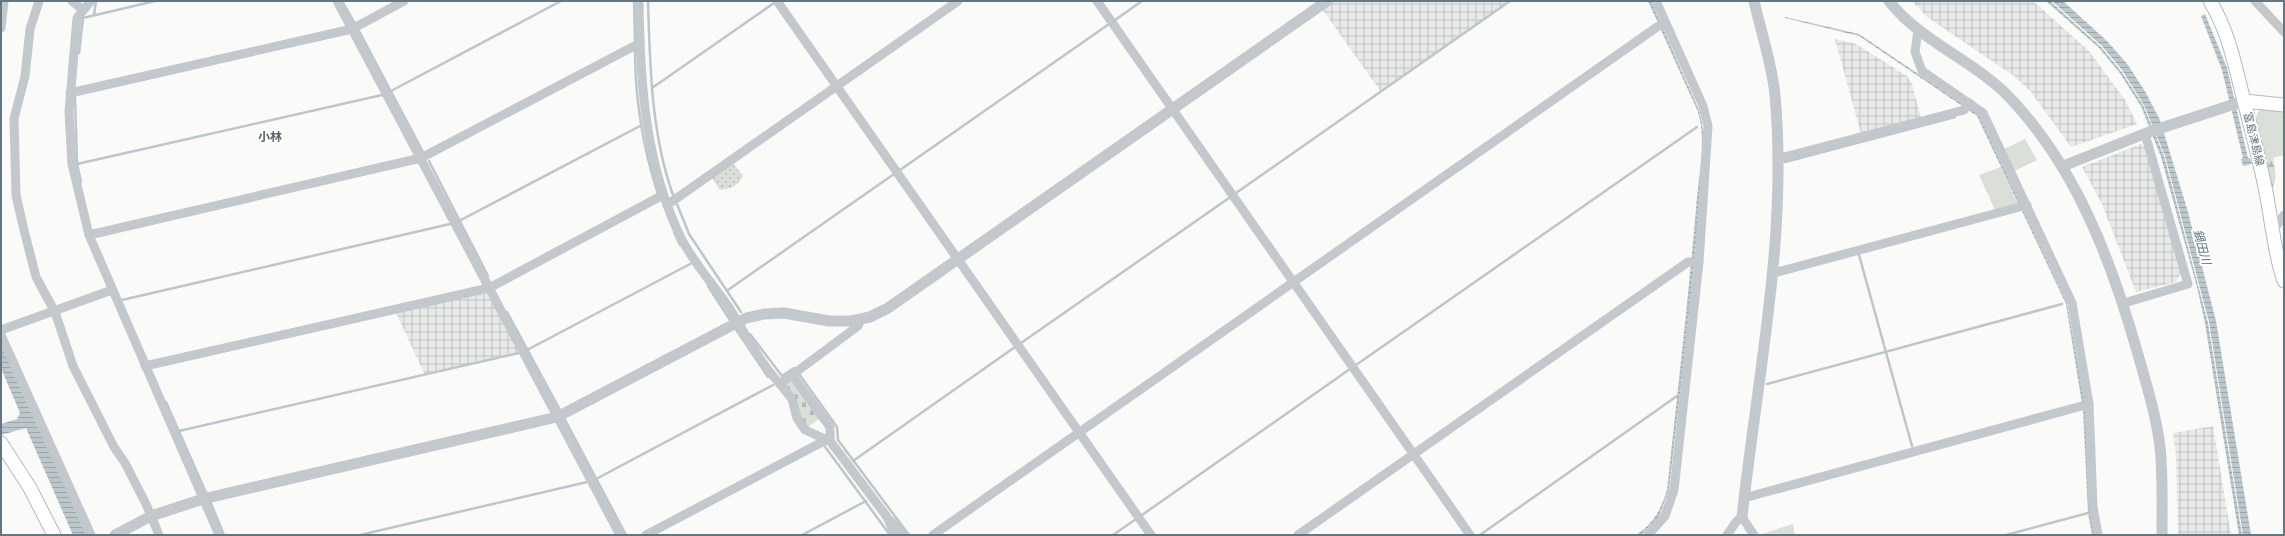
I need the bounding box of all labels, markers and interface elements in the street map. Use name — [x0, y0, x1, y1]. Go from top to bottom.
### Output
street label: 富島津島線 — [2241, 111, 2267, 167]
district label: 小林 — [258, 129, 282, 145]
water label: 鍋田川 — [2190, 228, 2215, 268]

